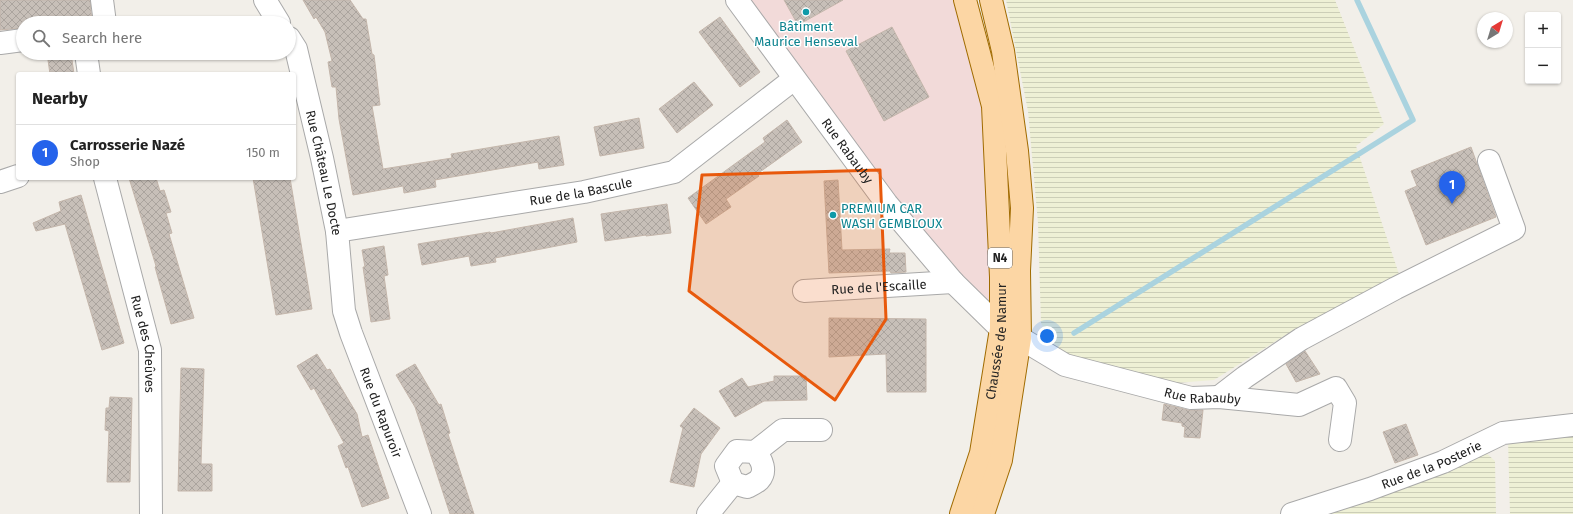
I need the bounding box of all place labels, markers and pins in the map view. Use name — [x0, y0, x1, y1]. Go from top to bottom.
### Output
marker: Bâtiment Maurice Henseval — [801, 7, 811, 17]
place label: Bâtiment Maurice Henseval — [754, 19, 858, 49]
pin: 1 — [1439, 171, 1465, 204]
place label: PREMIUM CAR WASH GEMBLOUX — [841, 201, 942, 231]
marker: PREMIUM CAR WASH GEMBLOUX — [828, 210, 838, 220]

